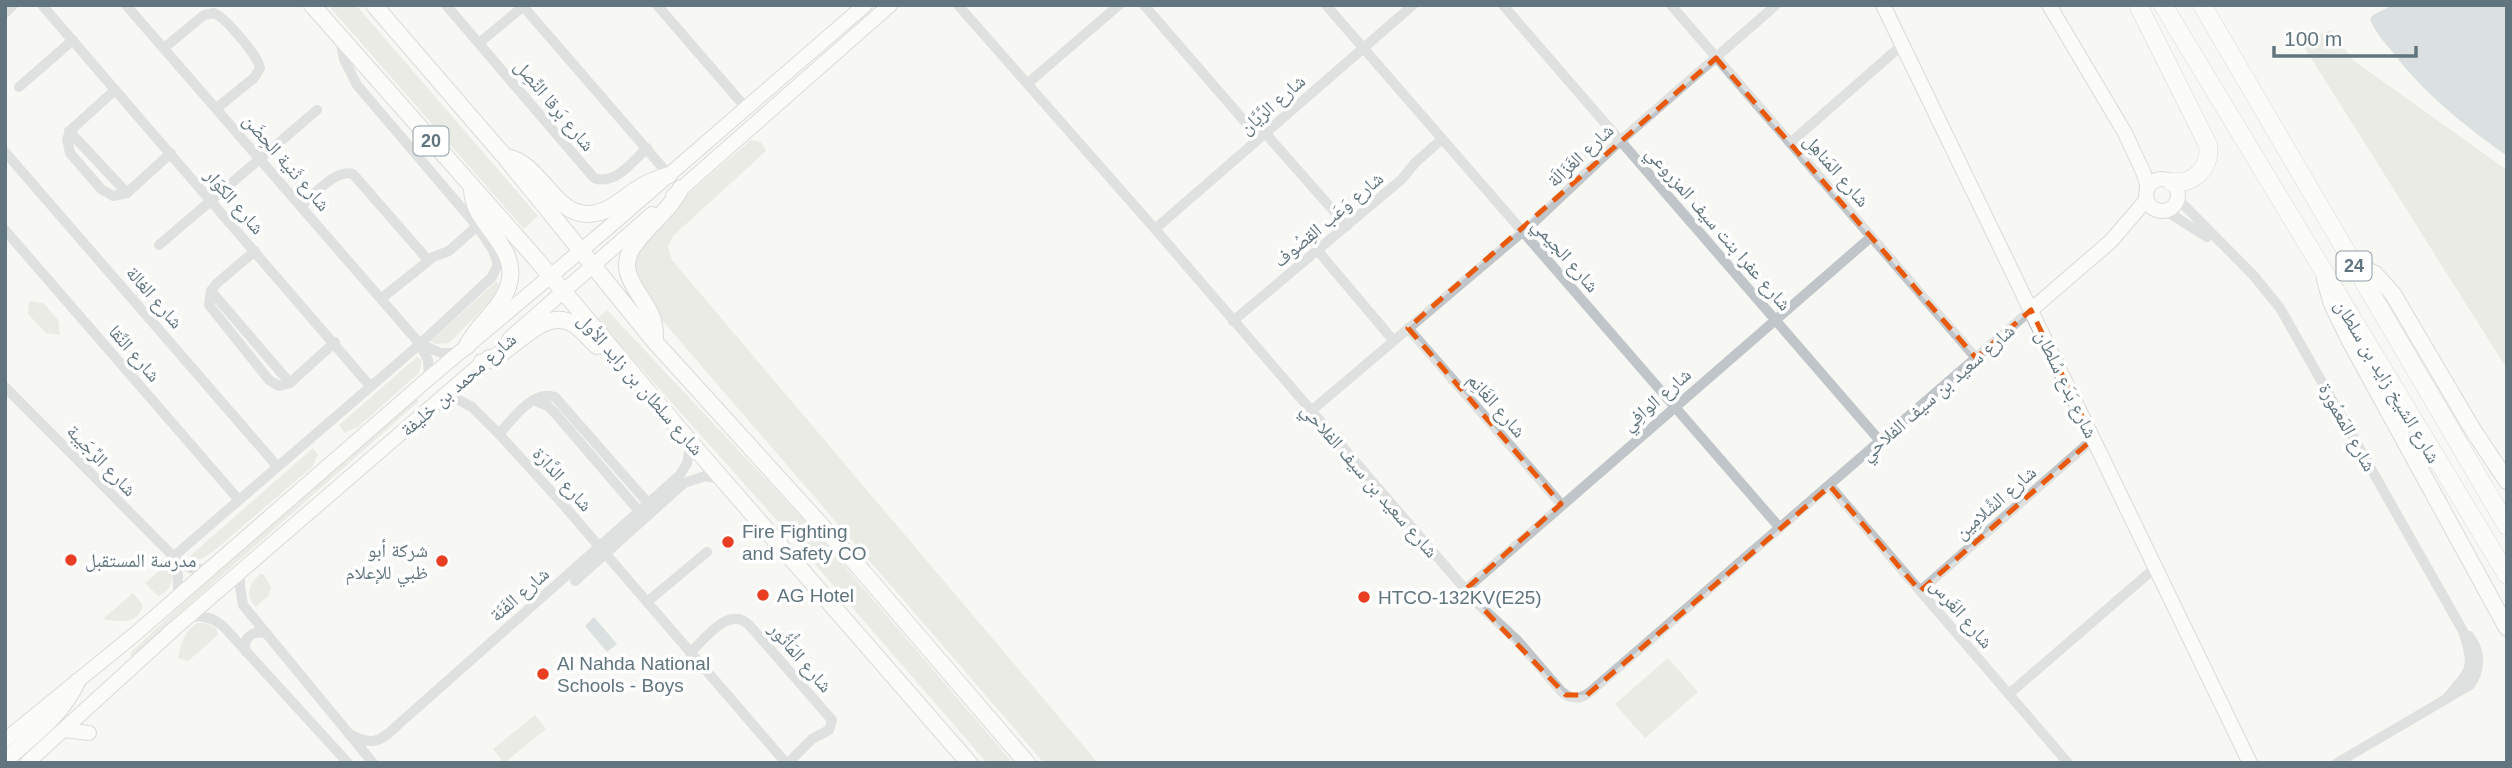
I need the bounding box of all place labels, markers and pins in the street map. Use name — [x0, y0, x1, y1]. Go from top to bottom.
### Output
place label: Fire Fighting and Safety CO — [742, 521, 867, 564]
marker: Fire Fighting and Safety CO — [720, 534, 736, 550]
place label: شركة أبو ظبي للإعلام — [345, 539, 428, 588]
place label: مدرسة المستقبل — [85, 550, 196, 572]
marker: مدرسة المستقبل — [63, 552, 79, 568]
marker: شركة أبو ظبي للإعلام — [434, 553, 450, 569]
place label: AG Hotel — [777, 585, 854, 606]
marker: AG Hotel — [755, 587, 771, 603]
place label: HTCO-132KV(E25) — [1378, 587, 1542, 608]
marker: HTCO-132KV(E25) — [1356, 589, 1372, 605]
place label: Al Nahda National Schools - Boys — [557, 653, 710, 696]
marker: Al Nahda National Schools - Boys — [535, 666, 551, 682]

